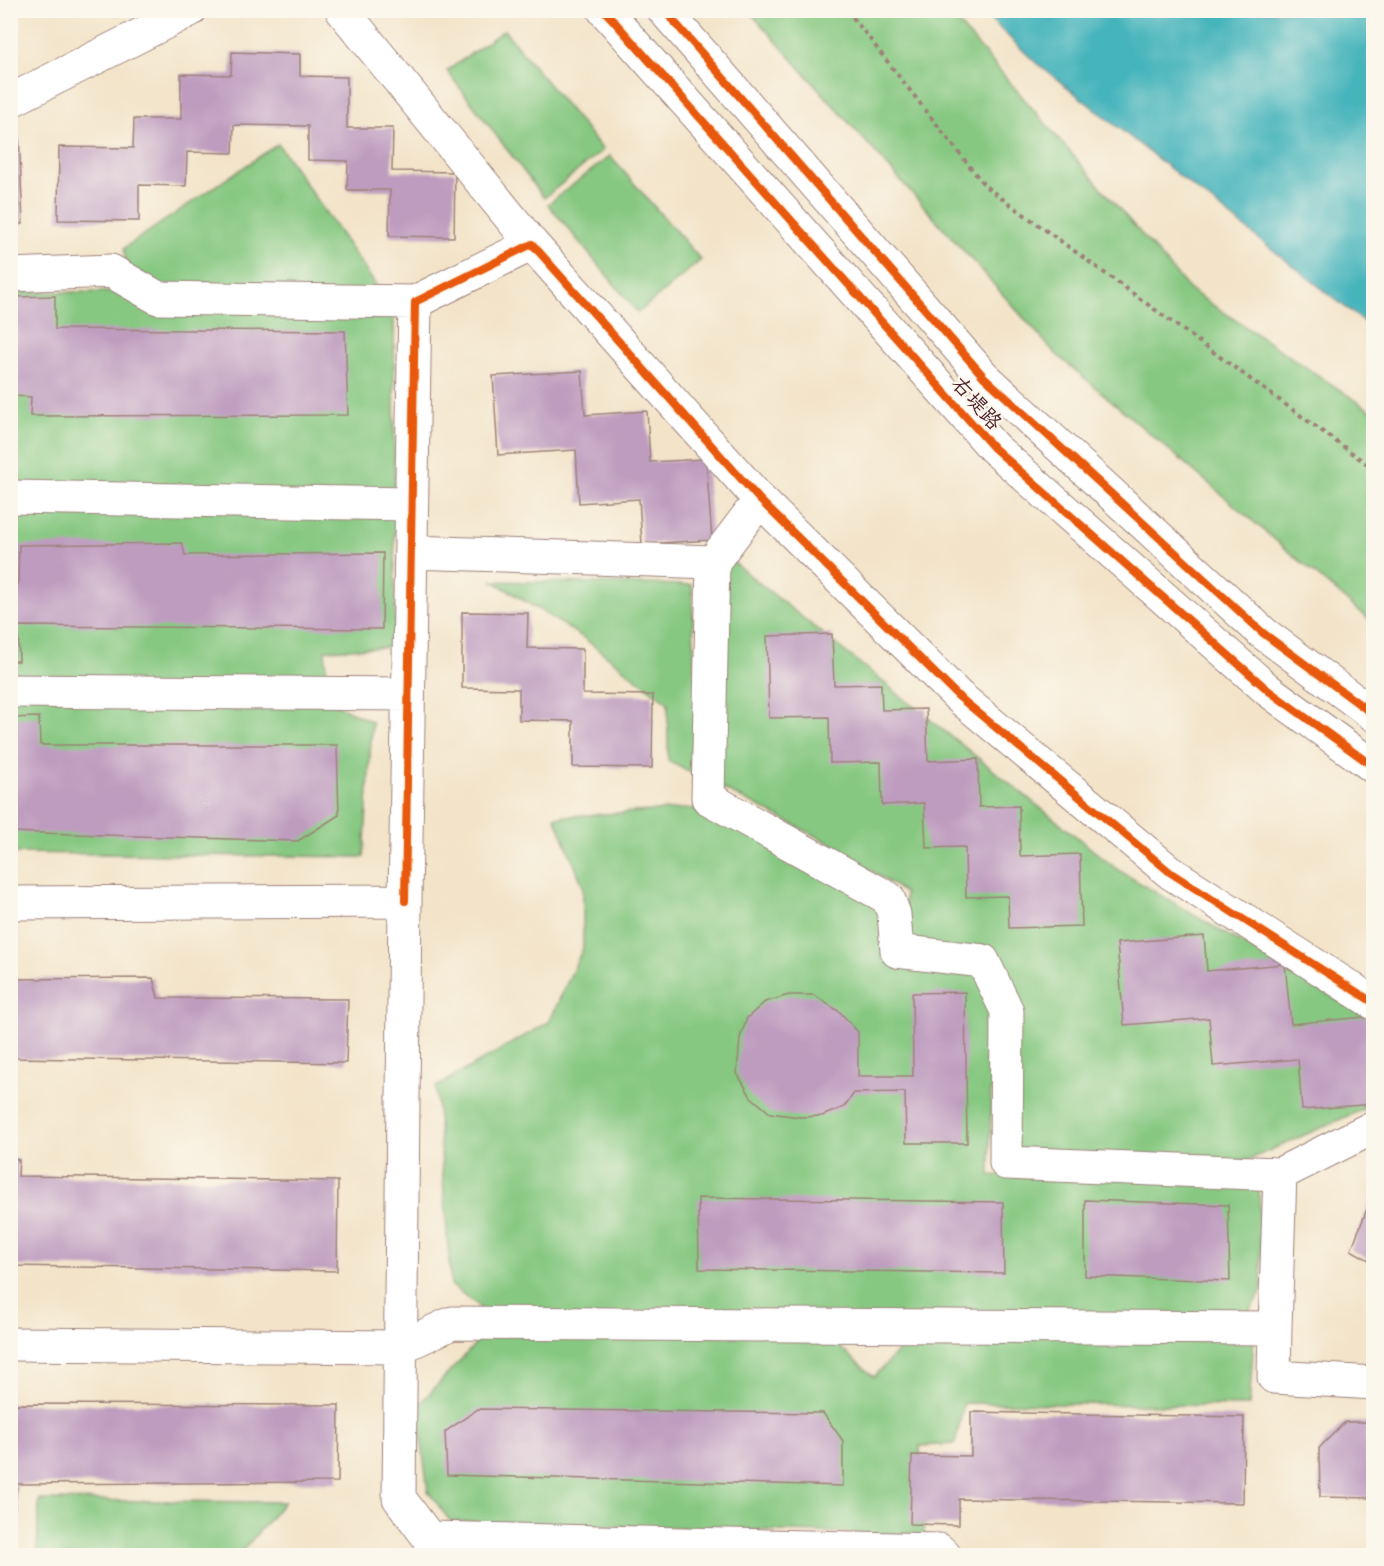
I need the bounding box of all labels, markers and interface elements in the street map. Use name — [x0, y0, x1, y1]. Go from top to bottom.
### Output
street label: 右堤路 — [947, 370, 1009, 434]

